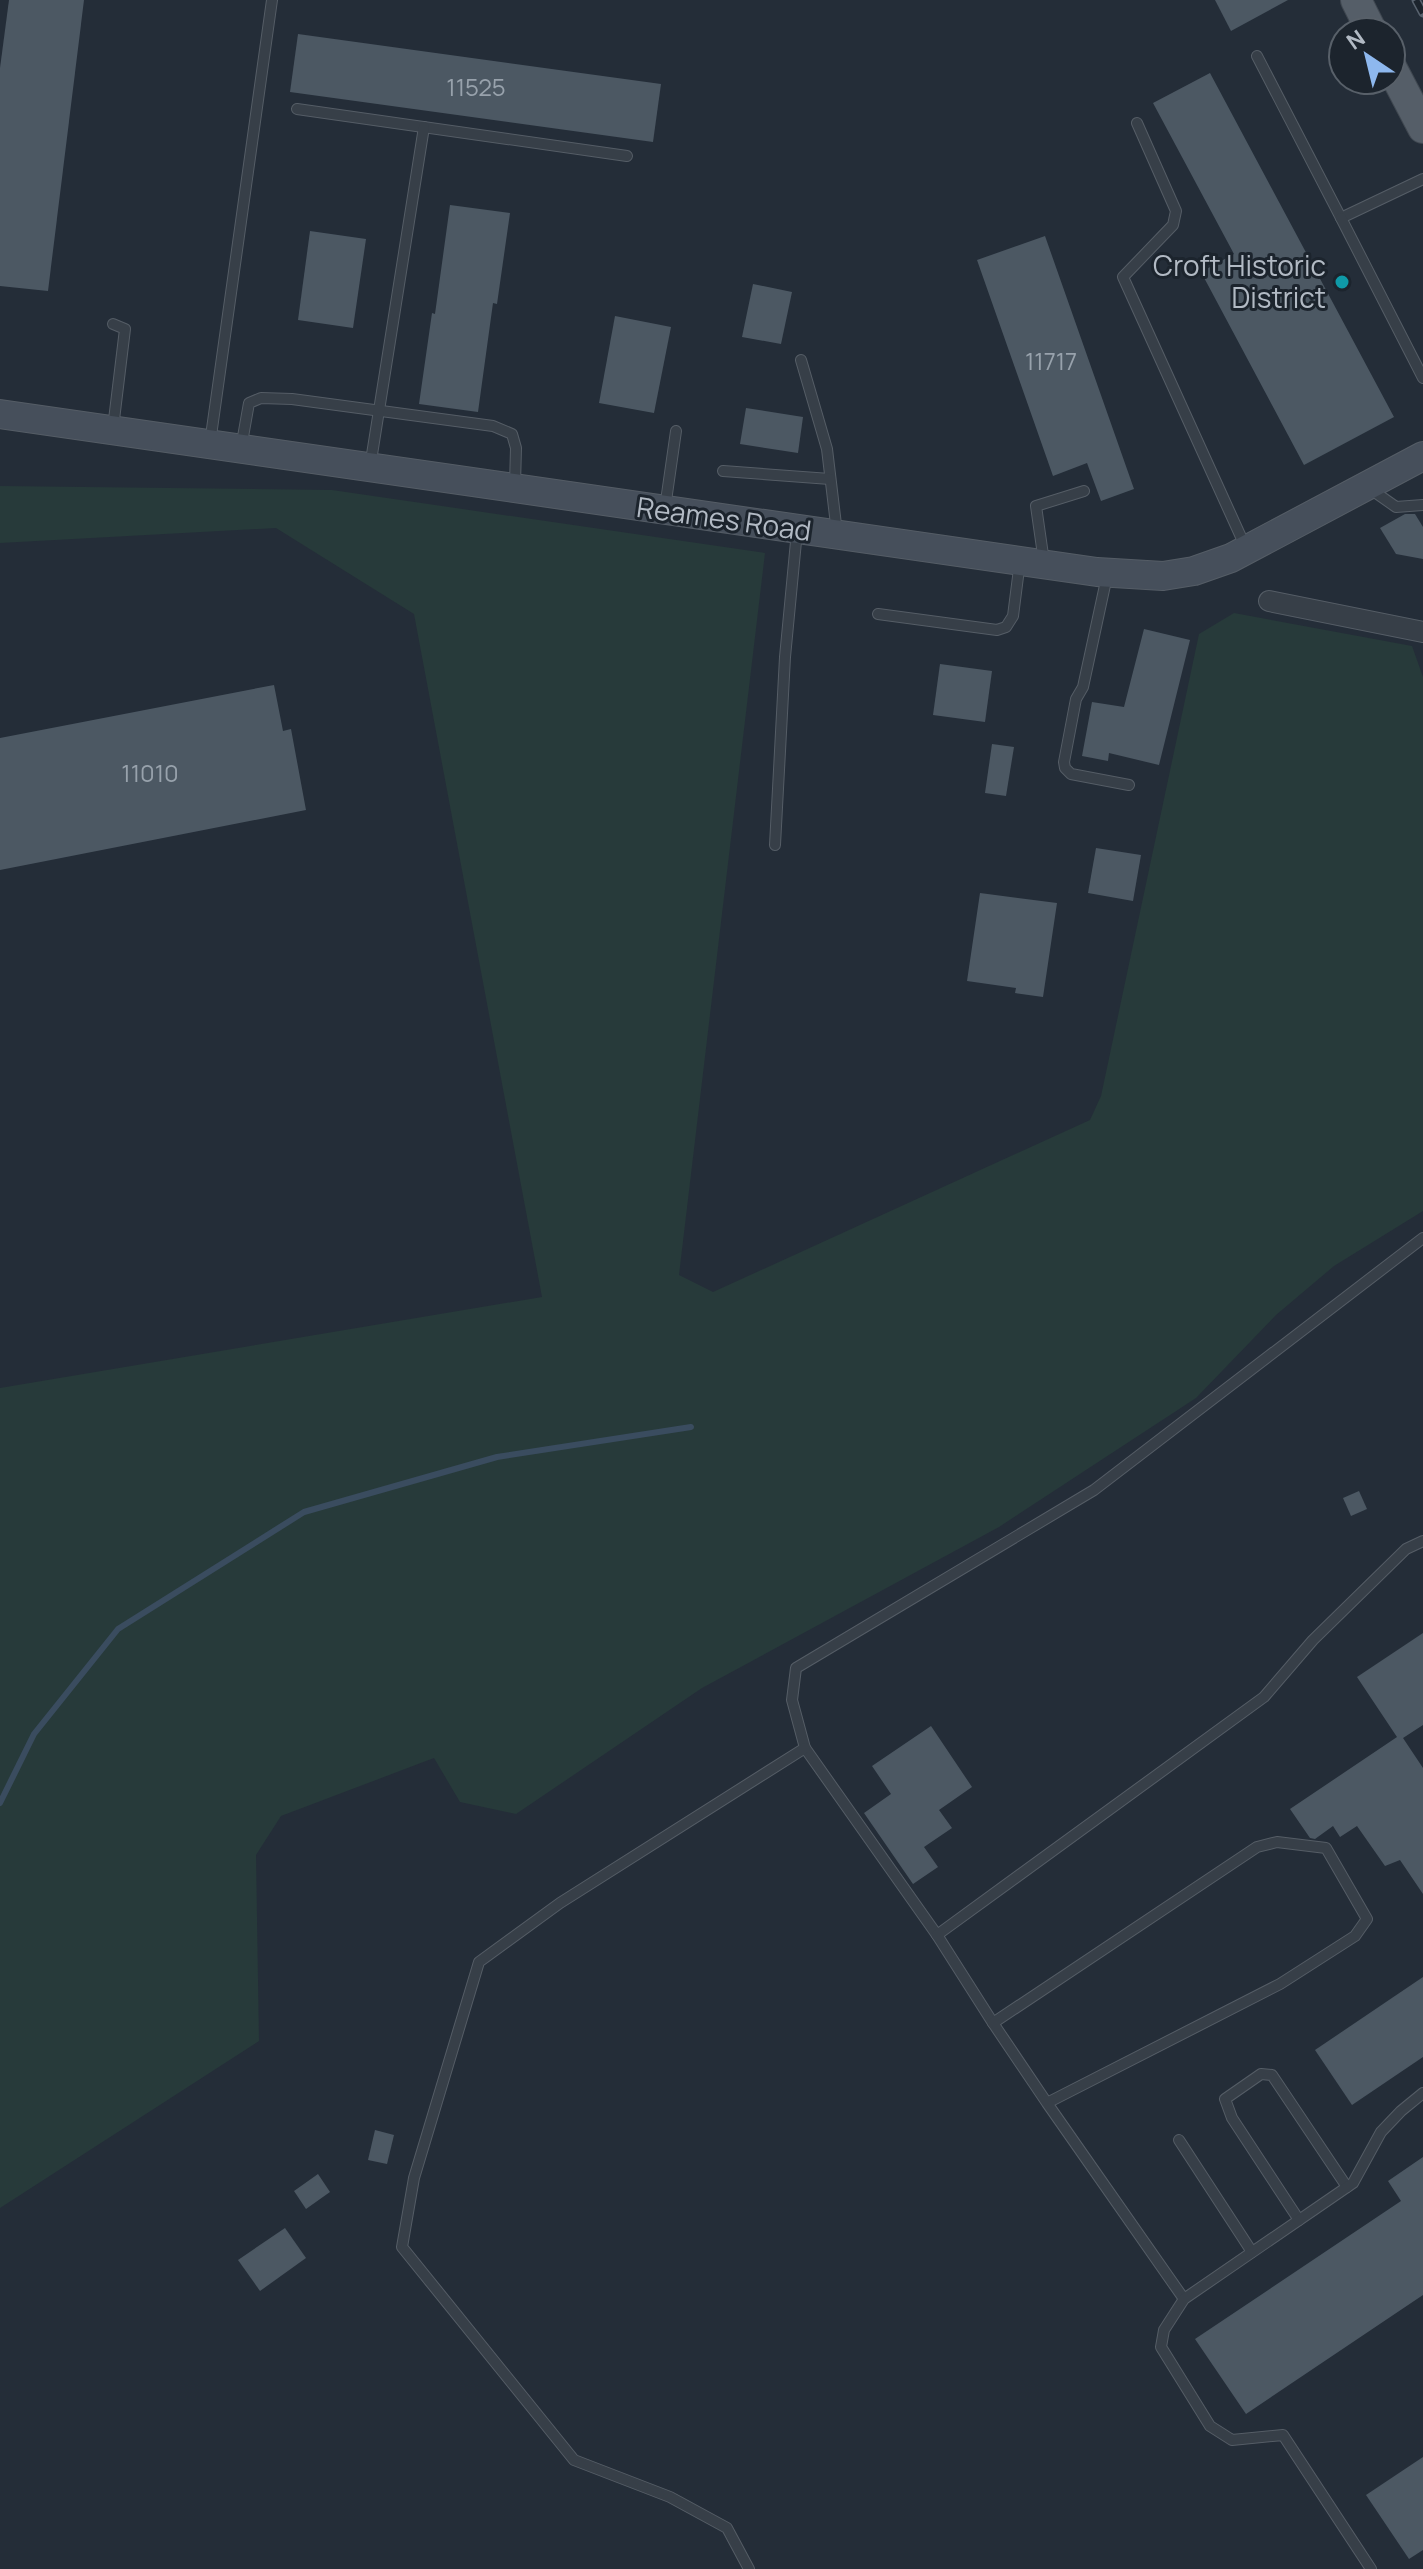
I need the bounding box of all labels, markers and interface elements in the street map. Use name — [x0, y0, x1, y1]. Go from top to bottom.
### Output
north arrow — [1327, 16, 1407, 96]
text: N — [1340, 23, 1371, 56]
house number: 11525 — [446, 70, 506, 103]
place label: Croft Historic District — [1153, 246, 1326, 316]
marker: Croft Historic District — [1333, 273, 1351, 291]
house number: 11717 — [1025, 344, 1077, 377]
street label: Reames Road — [634, 487, 814, 549]
house number: 11010 — [121, 756, 179, 789]

